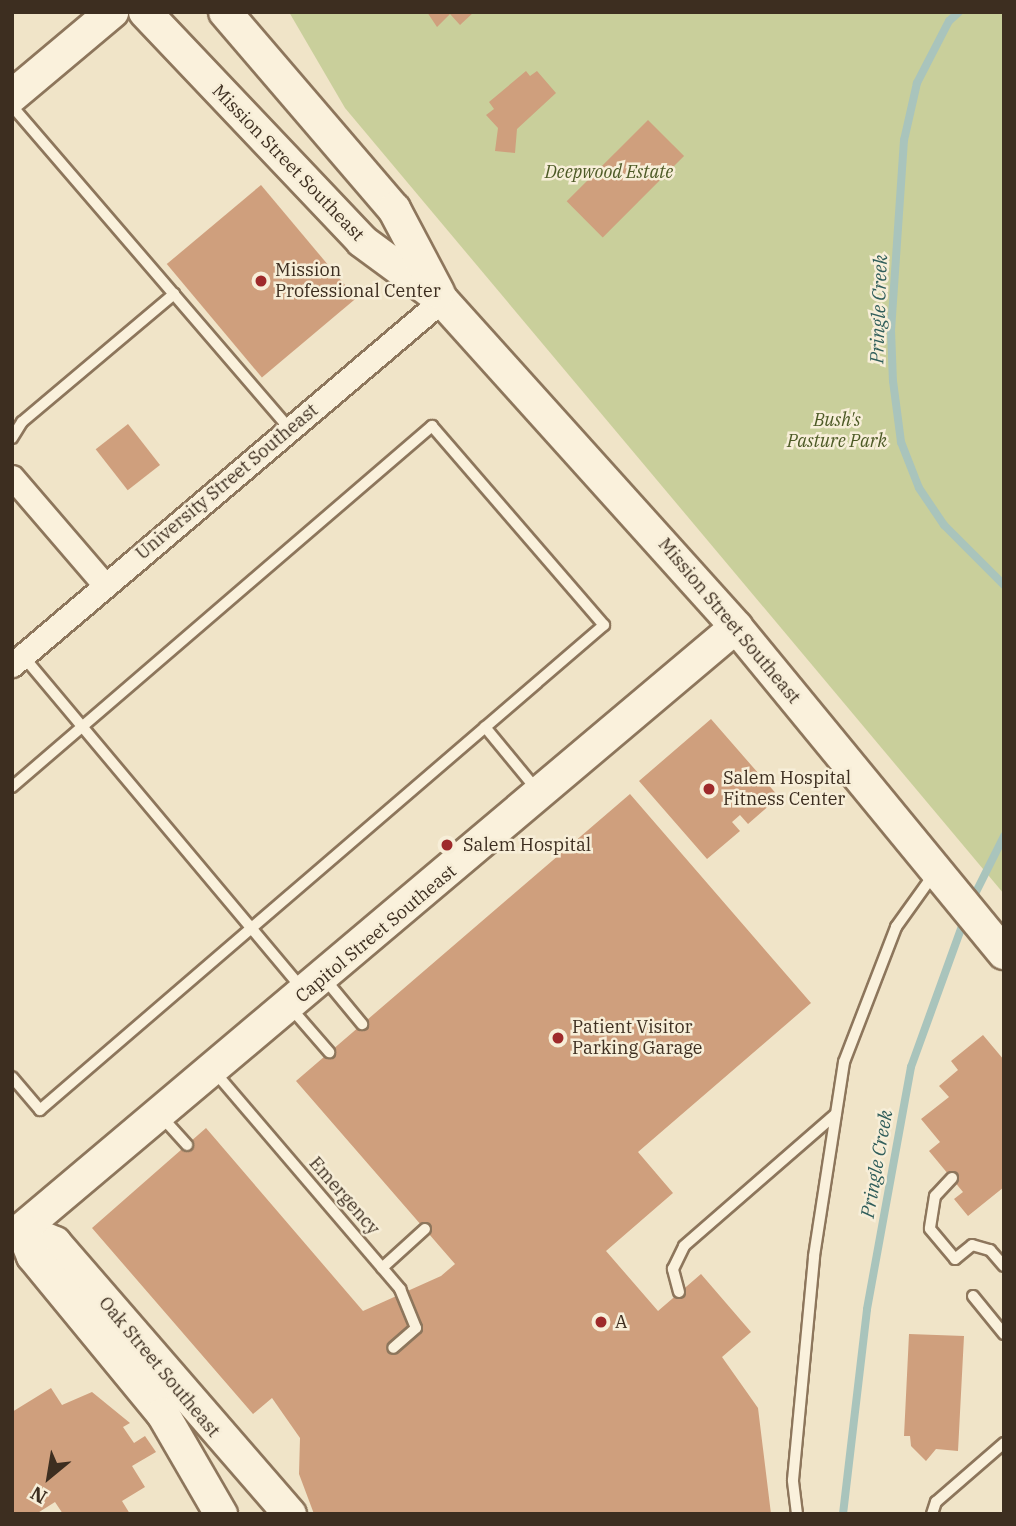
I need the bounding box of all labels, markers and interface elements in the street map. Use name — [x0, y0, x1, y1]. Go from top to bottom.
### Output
street label: Mission Street Southeast — [208, 80, 368, 246]
park label: Deepwood Estate — [545, 161, 673, 183]
water label: Pringle Creek — [866, 254, 892, 364]
place label: Mission Professional Center — [275, 260, 441, 302]
marker: Mission Professional Center — [253, 273, 269, 289]
street label: University Street Southeast — [132, 400, 322, 564]
park label: Bush's Pasture Park — [787, 410, 887, 452]
street label: Mission Street Southeast — [653, 534, 805, 708]
place label: Salem Hospital Fitness Center — [723, 768, 851, 810]
marker: Salem Hospital Fitness Center — [701, 781, 717, 797]
place label: Salem Hospital — [463, 834, 591, 856]
marker: Salem Hospital — [437, 835, 457, 855]
street label: Capitol Street Southeast — [291, 860, 461, 1008]
place label: Patient Visitor Parking Garage — [572, 1017, 702, 1060]
marker: Patient Visitor Parking Garage — [550, 1030, 566, 1046]
water label: Pringle Creek — [856, 1108, 898, 1220]
street label: Emergency — [304, 1153, 384, 1239]
street label: Oak Street Southeast — [94, 1293, 224, 1441]
place label: A — [615, 1311, 627, 1333]
marker: A — [593, 1314, 609, 1330]
north arrow — [14, 1442, 84, 1512]
text: N — [26, 1481, 51, 1509]

